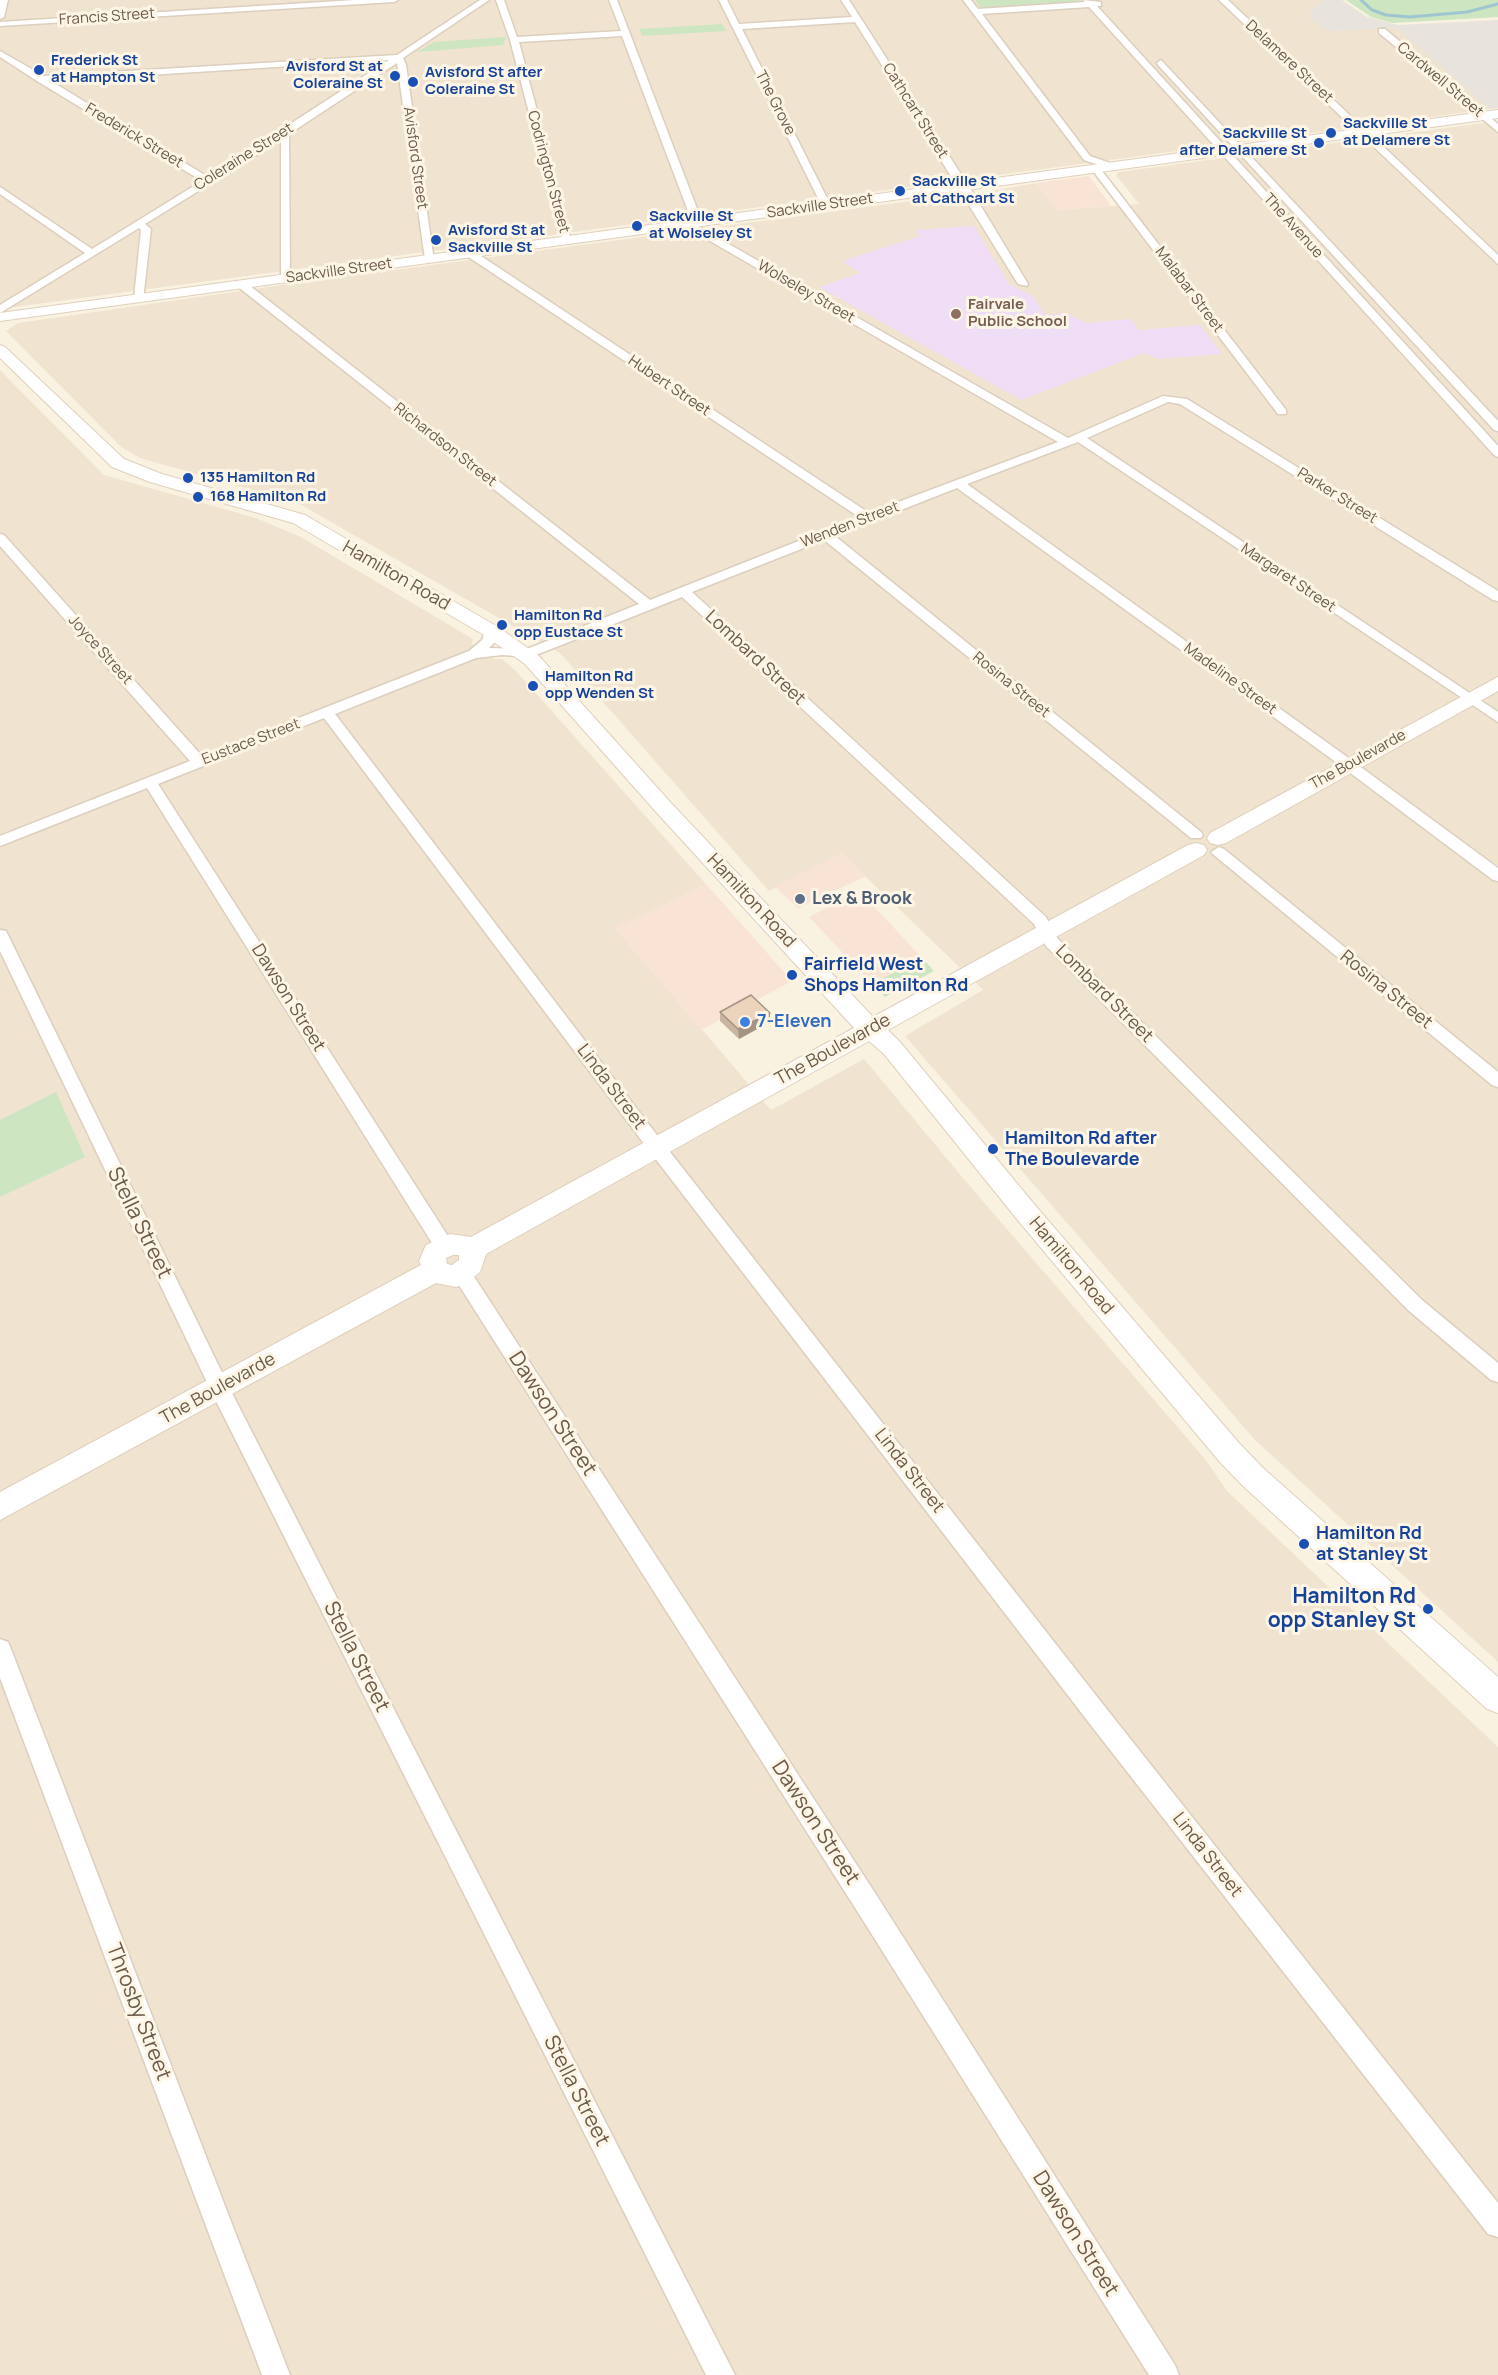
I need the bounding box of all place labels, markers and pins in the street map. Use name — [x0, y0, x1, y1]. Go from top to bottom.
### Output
place label: Frederick St at Hampton St — [51, 52, 155, 87]
place label: Avisford St at Coleraine St — [286, 58, 383, 93]
marker: Frederick St at Hampton St — [32, 63, 46, 77]
place label: Avisford St after Coleraine St — [425, 64, 543, 99]
marker: Avisford St at Coleraine St — [388, 69, 402, 83]
marker: Avisford St after Coleraine St — [406, 75, 420, 89]
place label: Sackville St at Delamere St — [1343, 115, 1450, 150]
place label: Sackville St after Delamere St — [1180, 125, 1307, 160]
marker: Sackville St at Delamere St — [1324, 126, 1338, 140]
marker: Sackville St after Delamere St — [1312, 136, 1326, 150]
place label: Sackville St at Cathcart St — [912, 173, 1015, 208]
marker: Sackville St at Cathcart St — [893, 184, 907, 198]
place label: Sackville St at Wolseley St — [649, 208, 752, 243]
marker: Sackville St at Wolseley St — [630, 219, 644, 233]
place label: Avisford St at Sackville St — [448, 222, 545, 257]
marker: Avisford St at Sackville St — [429, 233, 443, 247]
place label: Fairvale Public School — [968, 296, 1067, 331]
marker: Fairvale Public School — [949, 307, 963, 321]
place label: 135 Hamilton Rd — [200, 469, 315, 487]
marker: 135 Hamilton Rd — [181, 471, 195, 485]
place label: 168 Hamilton Rd — [210, 488, 326, 506]
marker: 168 Hamilton Rd — [191, 490, 205, 504]
place label: Hamilton Rd opp Eustace St — [514, 607, 623, 642]
marker: Hamilton Rd opp Eustace St — [495, 618, 509, 632]
place label: Hamilton Rd opp Wenden St — [545, 668, 654, 703]
marker: Hamilton Rd opp Wenden St — [526, 679, 540, 693]
place label: Lex & Brook — [812, 888, 912, 910]
marker: Lex & Brook — [793, 892, 807, 906]
place label: Fairfield West Shops Hamilton Rd — [804, 954, 968, 996]
marker: Fairfield West Shops Hamilton Rd — [785, 968, 799, 982]
place label: 7-Eleven — [757, 1011, 832, 1033]
marker: 7-Eleven — [738, 1015, 752, 1029]
place label: Hamilton Rd after The Boulevarde — [1005, 1128, 1157, 1170]
marker: Hamilton Rd after The Boulevarde — [986, 1142, 1000, 1156]
place label: Hamilton Rd at Stanley St — [1316, 1523, 1428, 1565]
marker: Hamilton Rd at Stanley St — [1297, 1537, 1311, 1551]
place label: Hamilton Rd opp Stanley St — [1268, 1584, 1416, 1634]
marker: Hamilton Rd opp Stanley St — [1421, 1602, 1435, 1616]

